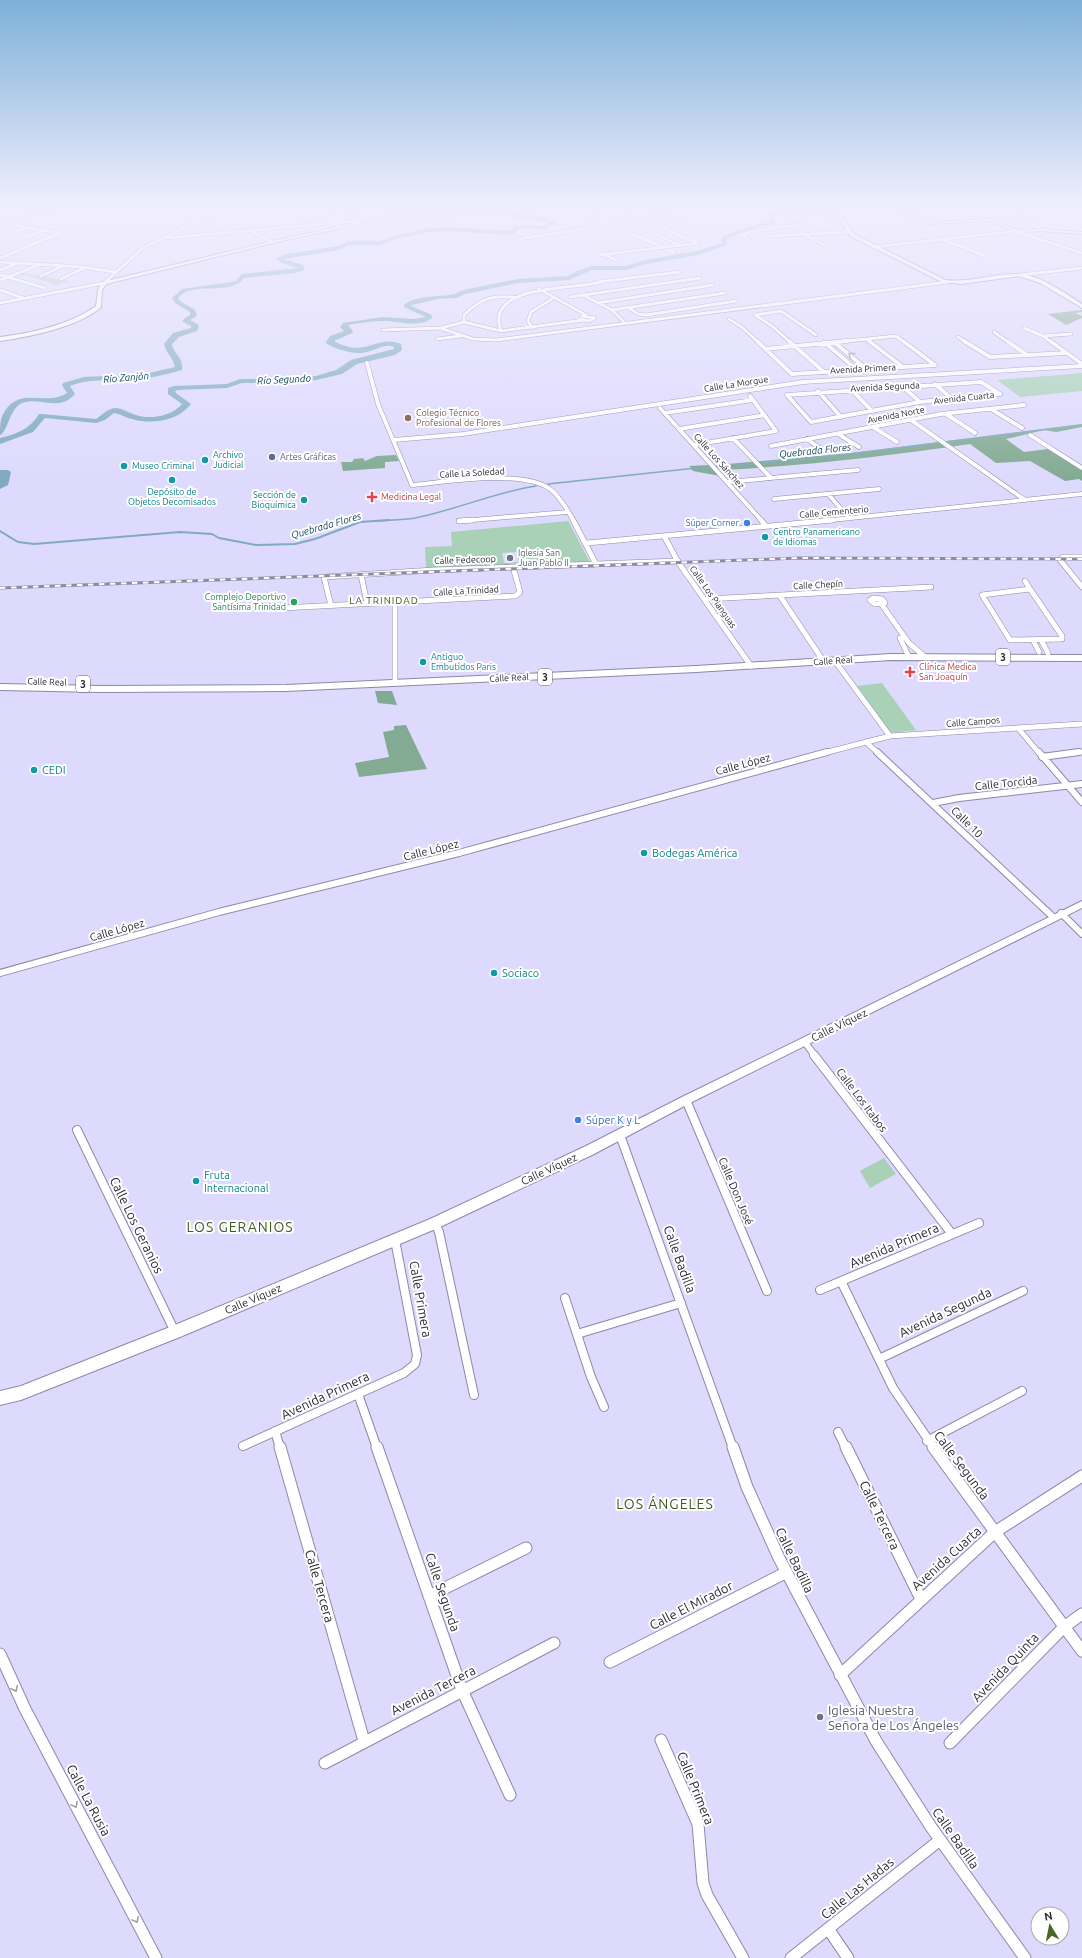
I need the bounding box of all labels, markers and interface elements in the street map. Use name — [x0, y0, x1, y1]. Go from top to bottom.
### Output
one-way arrow — [848, 353, 855, 360]
street label: Avenida Primera — [830, 362, 896, 376]
water label: Río Zanjón — [103, 370, 149, 385]
water label: Río Segundo — [257, 373, 312, 386]
street label: Calle La Morgue — [703, 374, 769, 394]
street label: Avenida Segunda — [850, 380, 920, 394]
street label: Avenida Cuarta — [933, 390, 995, 406]
street label: Avenida Norte — [867, 405, 925, 425]
place label: Colegio Técnico Profesional de Flores — [416, 408, 501, 428]
marker: Colegio Técnico Profesional de Flores — [403, 413, 413, 423]
street label: Calle Los Sánchez — [692, 431, 746, 491]
water label: Quebrada Flores — [778, 441, 852, 460]
place label: Archivo Judicial — [213, 450, 244, 470]
marker: Artes Gráficas — [267, 452, 277, 462]
place label: Artes Gráficas — [280, 452, 336, 462]
marker: Archivo Judicial — [200, 455, 210, 465]
marker: Museo Criminal — [119, 461, 129, 471]
place label: Museo Criminal — [132, 461, 195, 471]
street label: Calle La Soledad — [439, 466, 505, 480]
marker: Depósito de Objetos Decomisados — [167, 475, 177, 485]
place label: Depósito de Objetos Decomisados — [128, 487, 216, 507]
place label: Sección de Bioquímica — [252, 490, 296, 510]
marker: Medicina Legal — [366, 491, 378, 503]
place label: Medicina Legal — [381, 492, 442, 502]
marker: Sección de Bioquímica — [299, 495, 309, 505]
street label: Calle Cementerio — [799, 504, 869, 520]
water label: Quebrada Flores — [290, 510, 363, 541]
place label: Súper Corner — [686, 518, 740, 528]
marker: Súper Corner — [742, 518, 752, 528]
place label: Centro Panamericano de Idiomas — [773, 527, 860, 547]
marker: Centro Panamericano de Idiomas — [760, 532, 770, 542]
place label: Iglesia San Juan Pablo II — [518, 548, 569, 568]
marker: Iglesia San Juan Pablo II — [505, 553, 515, 563]
street label: Calle Fedecoop — [434, 554, 496, 566]
street label: Calle Los Pianguas — [688, 564, 738, 630]
street label: Calle Chepín — [793, 579, 843, 591]
street label: Calle La Trinidad — [433, 584, 499, 598]
place label: Complejo Deportivo Santísima Trinidad — [205, 592, 286, 612]
district label: LA TRINIDAD — [349, 595, 419, 606]
marker: Complejo Deportivo Santísima Trinidad — [289, 597, 299, 607]
road number: 3 — [996, 649, 1010, 665]
place label: Antiguo Embutidos Paris — [431, 652, 496, 672]
street label: Calle Real — [813, 655, 854, 667]
marker: Antiguo Embutidos Paris — [418, 657, 428, 667]
place label: Clínica Medica San Joaquín — [919, 662, 976, 682]
marker: Clínica Medica San Joaquín — [904, 666, 916, 678]
road number: 3 — [538, 669, 552, 685]
street label: Calle Real — [489, 672, 530, 684]
street label: Calle Real — [27, 676, 68, 688]
road number: 3 — [76, 676, 90, 692]
street label: Calle Campos — [946, 715, 1000, 729]
street label: Calle López — [714, 751, 772, 777]
place label: CEDI — [42, 764, 66, 776]
marker: CEDI — [29, 765, 39, 775]
street label: Calle Torcida — [974, 774, 1038, 792]
street label: Calle 10 — [949, 804, 985, 840]
street label: Calle López — [402, 837, 460, 863]
place label: Bodegas América — [652, 847, 738, 859]
marker: Bodegas América — [639, 848, 649, 858]
street label: Calle López — [88, 916, 146, 944]
place label: Sociaco — [502, 967, 539, 979]
marker: Sociaco — [489, 968, 499, 978]
street label: Calle Víquez — [809, 1006, 869, 1044]
street label: Calle Los Itabos — [834, 1066, 890, 1134]
place label: Súper K y L — [586, 1114, 640, 1126]
marker: Súper K y L — [573, 1115, 583, 1125]
street label: Calle Víquez — [519, 1151, 579, 1187]
street label: Calle Don José — [716, 1155, 756, 1227]
place label: Fruta Internacional — [204, 1169, 269, 1194]
street label: Calle Los Geranios — [108, 1174, 167, 1276]
marker: Fruta Internacional — [191, 1176, 201, 1186]
district label: LOS GERANIOS — [186, 1219, 294, 1235]
street label: Avenida Primera — [847, 1220, 941, 1270]
street label: Calle Badilla — [661, 1223, 699, 1295]
street label: Calle Primera — [407, 1260, 435, 1338]
street label: Calle Víquez — [223, 1282, 283, 1316]
street label: Avenida Segunda — [897, 1284, 993, 1340]
street label: Avenida Primera — [279, 1368, 371, 1422]
street label: Calle Segunda — [932, 1428, 992, 1502]
street label: Calle Tercera — [857, 1478, 903, 1552]
district label: LOS ÁNGELES — [616, 1495, 714, 1512]
street label: Avenida Cuarta — [909, 1523, 983, 1593]
street label: Calle Badilla — [773, 1525, 817, 1595]
street label: Calle Tercera — [303, 1548, 337, 1624]
street label: Calle Segunda — [423, 1551, 463, 1633]
street label: Calle El Mirador — [647, 1578, 735, 1632]
street label: Avenida Quinta — [969, 1630, 1042, 1705]
street label: Avenida Tercera — [388, 1663, 478, 1717]
one-way arrow — [10, 1685, 18, 1693]
place label: Iglesia Nuestra Señora de Los Ángeles — [828, 1703, 959, 1732]
marker: Iglesia Nuestra Señora de Los Ángeles — [815, 1712, 825, 1722]
street label: Calle Primera — [675, 1749, 717, 1827]
street label: Calle La Rusia — [64, 1762, 114, 1838]
one-way arrow — [71, 1801, 78, 1808]
street label: Calle Badilla — [930, 1805, 982, 1871]
street label: Calle Las Hadas — [818, 1854, 896, 1922]
north arrow — [1030, 1906, 1070, 1946]
text: N — [1043, 1910, 1053, 1923]
one-way arrow — [131, 1915, 139, 1923]

